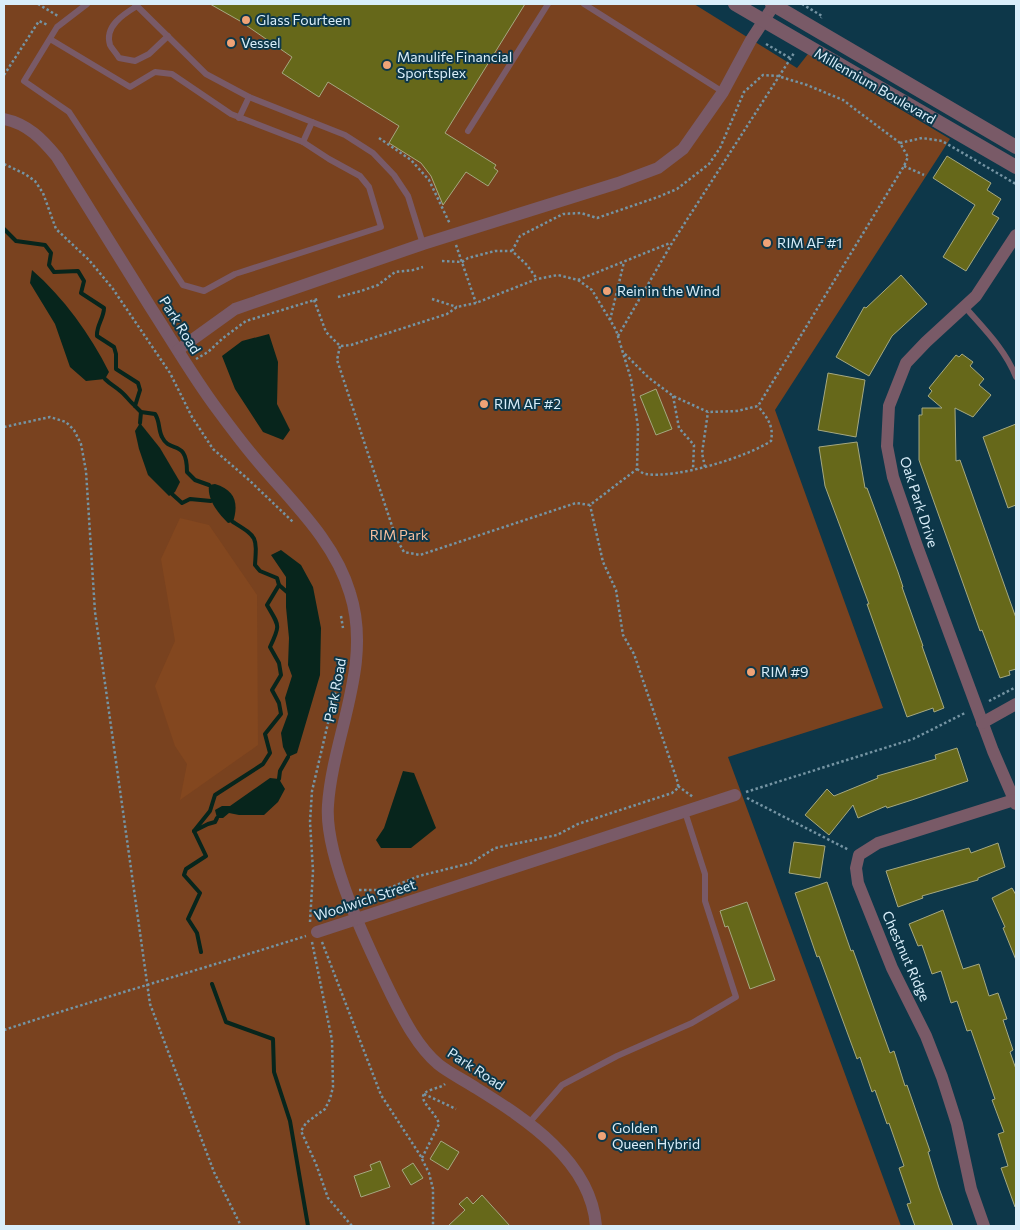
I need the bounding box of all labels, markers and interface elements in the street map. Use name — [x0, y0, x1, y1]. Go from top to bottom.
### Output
place label: Glass Fourteen — [256, 11, 350, 28]
marker: Glass Fourteen — [240, 14, 252, 26]
place label: Vessel — [241, 34, 281, 51]
marker: Vessel — [225, 37, 237, 49]
street label: Millennium Boulevard — [811, 44, 939, 127]
place label: Manulife Financial Sportsplex — [397, 48, 512, 81]
marker: Manulife Financial Sportsplex — [381, 59, 393, 71]
place label: RIM AF #1 — [777, 234, 842, 251]
marker: RIM AF #1 — [761, 237, 773, 249]
place label: Rein in the Wind — [617, 282, 720, 299]
marker: Rein in the Wind — [601, 285, 613, 297]
street label: Park Road — [156, 293, 205, 357]
place label: RIM AF #2 — [494, 395, 561, 412]
marker: RIM AF #2 — [478, 398, 490, 410]
street label: Oak Park Drive — [897, 454, 942, 550]
park label: RIM Park — [370, 526, 429, 543]
street label: Park Road — [320, 657, 349, 723]
place label: RIM #9 — [761, 663, 808, 680]
marker: RIM #9 — [745, 666, 757, 678]
street label: Woolwich Street — [312, 875, 418, 924]
street label: Chestnut Ridge — [879, 908, 934, 1004]
street label: Park Road — [445, 1044, 508, 1093]
place label: Golden Queen Hybrid — [612, 1119, 700, 1152]
marker: Golden Queen Hybrid — [596, 1130, 608, 1142]

